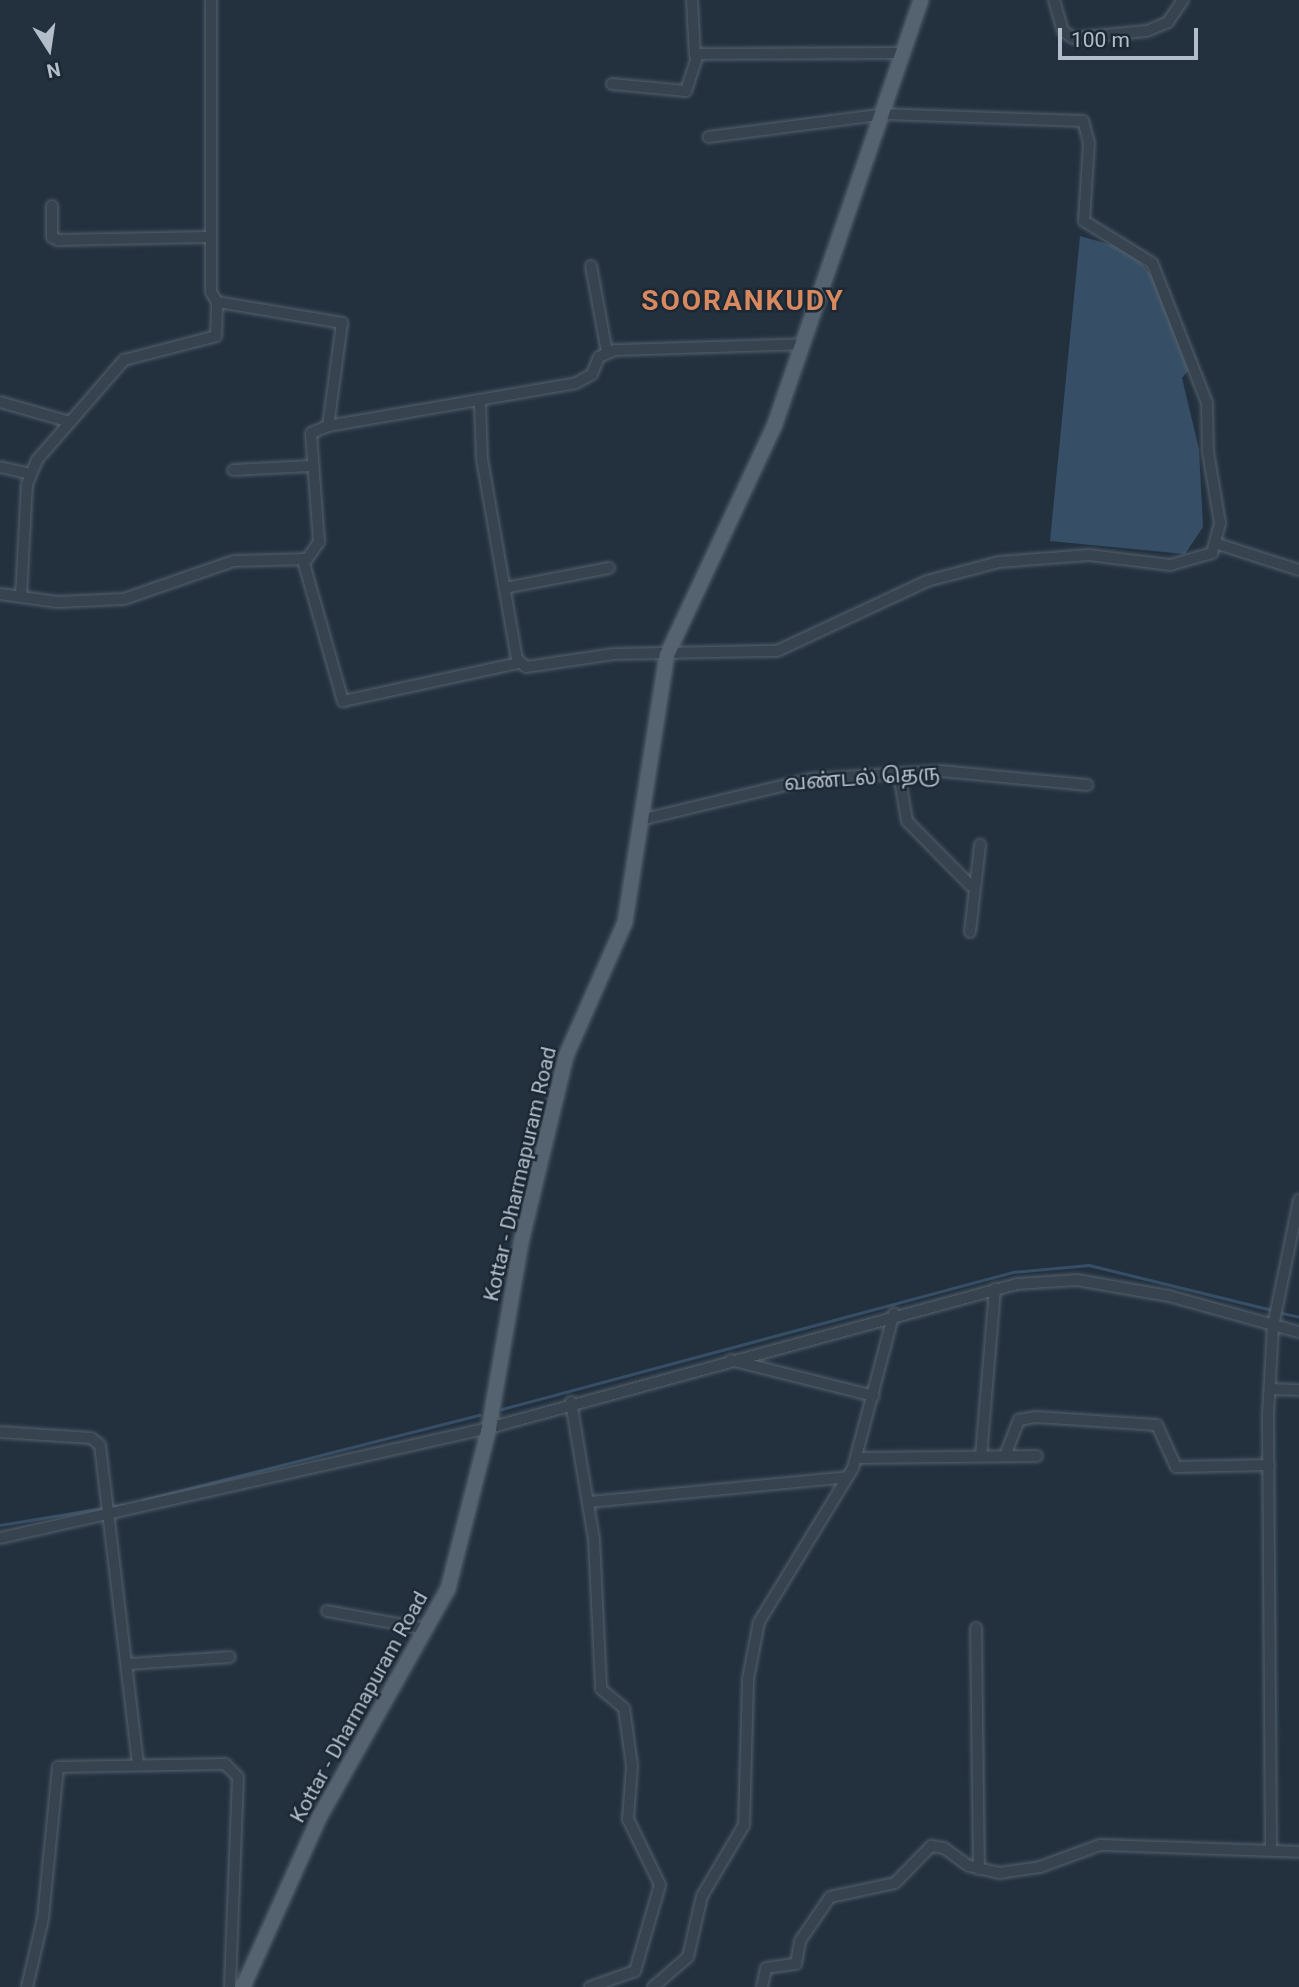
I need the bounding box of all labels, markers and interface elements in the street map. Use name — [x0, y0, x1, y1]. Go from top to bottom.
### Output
north arrow — [14, 14, 84, 84]
scale bar — [1061, 14, 1201, 58]
text: 100 m — [1071, 28, 1130, 52]
text: N — [45, 57, 62, 83]
district label: SOORANKUDY — [642, 284, 844, 318]
street label: வண்டல் தெரு — [783, 760, 941, 796]
street label: Kottar - Dharmapuram Road — [478, 1044, 562, 1304]
street label: Kottar - Dharmapuram Road — [285, 1587, 433, 1827]

